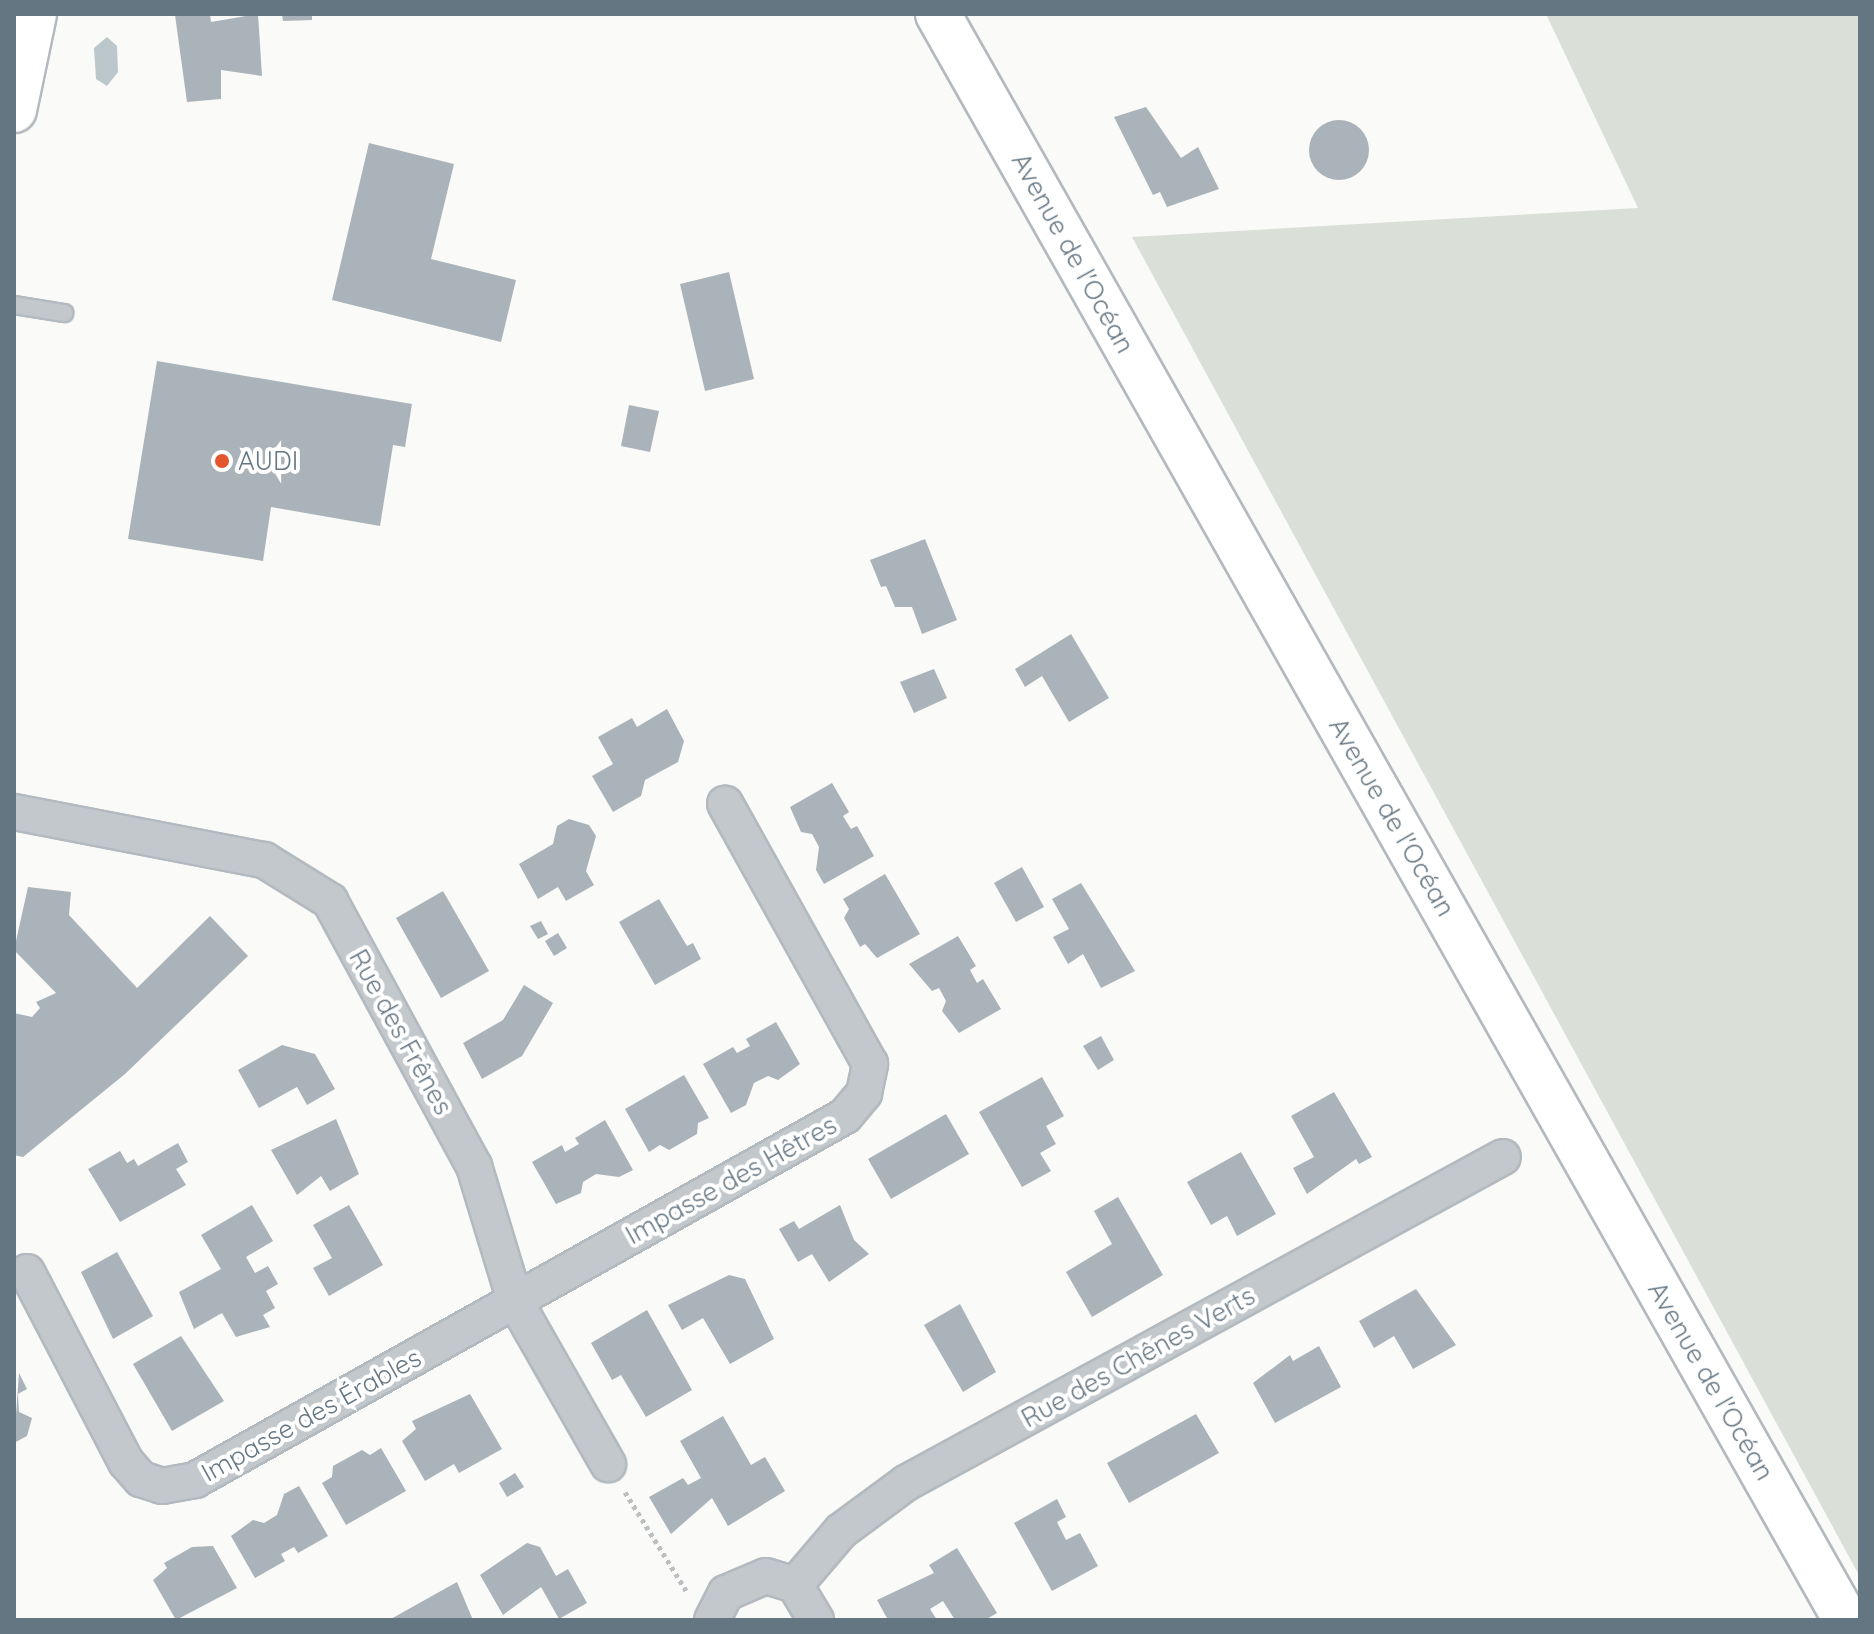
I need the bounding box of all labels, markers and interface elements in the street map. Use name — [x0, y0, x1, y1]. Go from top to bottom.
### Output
street label: Avenue de l'Océan — [1005, 148, 1141, 358]
place label: AUDI — [238, 445, 298, 477]
marker: AUDI — [213, 452, 231, 470]
street label: Avenue de l'Océan — [1323, 712, 1461, 922]
street label: Rue des Frênes — [343, 944, 459, 1120]
street label: Impasse des Hêtres — [620, 1109, 842, 1251]
street label: Avenue de l'Océan — [1642, 1276, 1780, 1486]
street label: Rue des Chênes Verts — [1016, 1280, 1260, 1434]
street label: Impasse des Érables — [196, 1342, 426, 1488]

